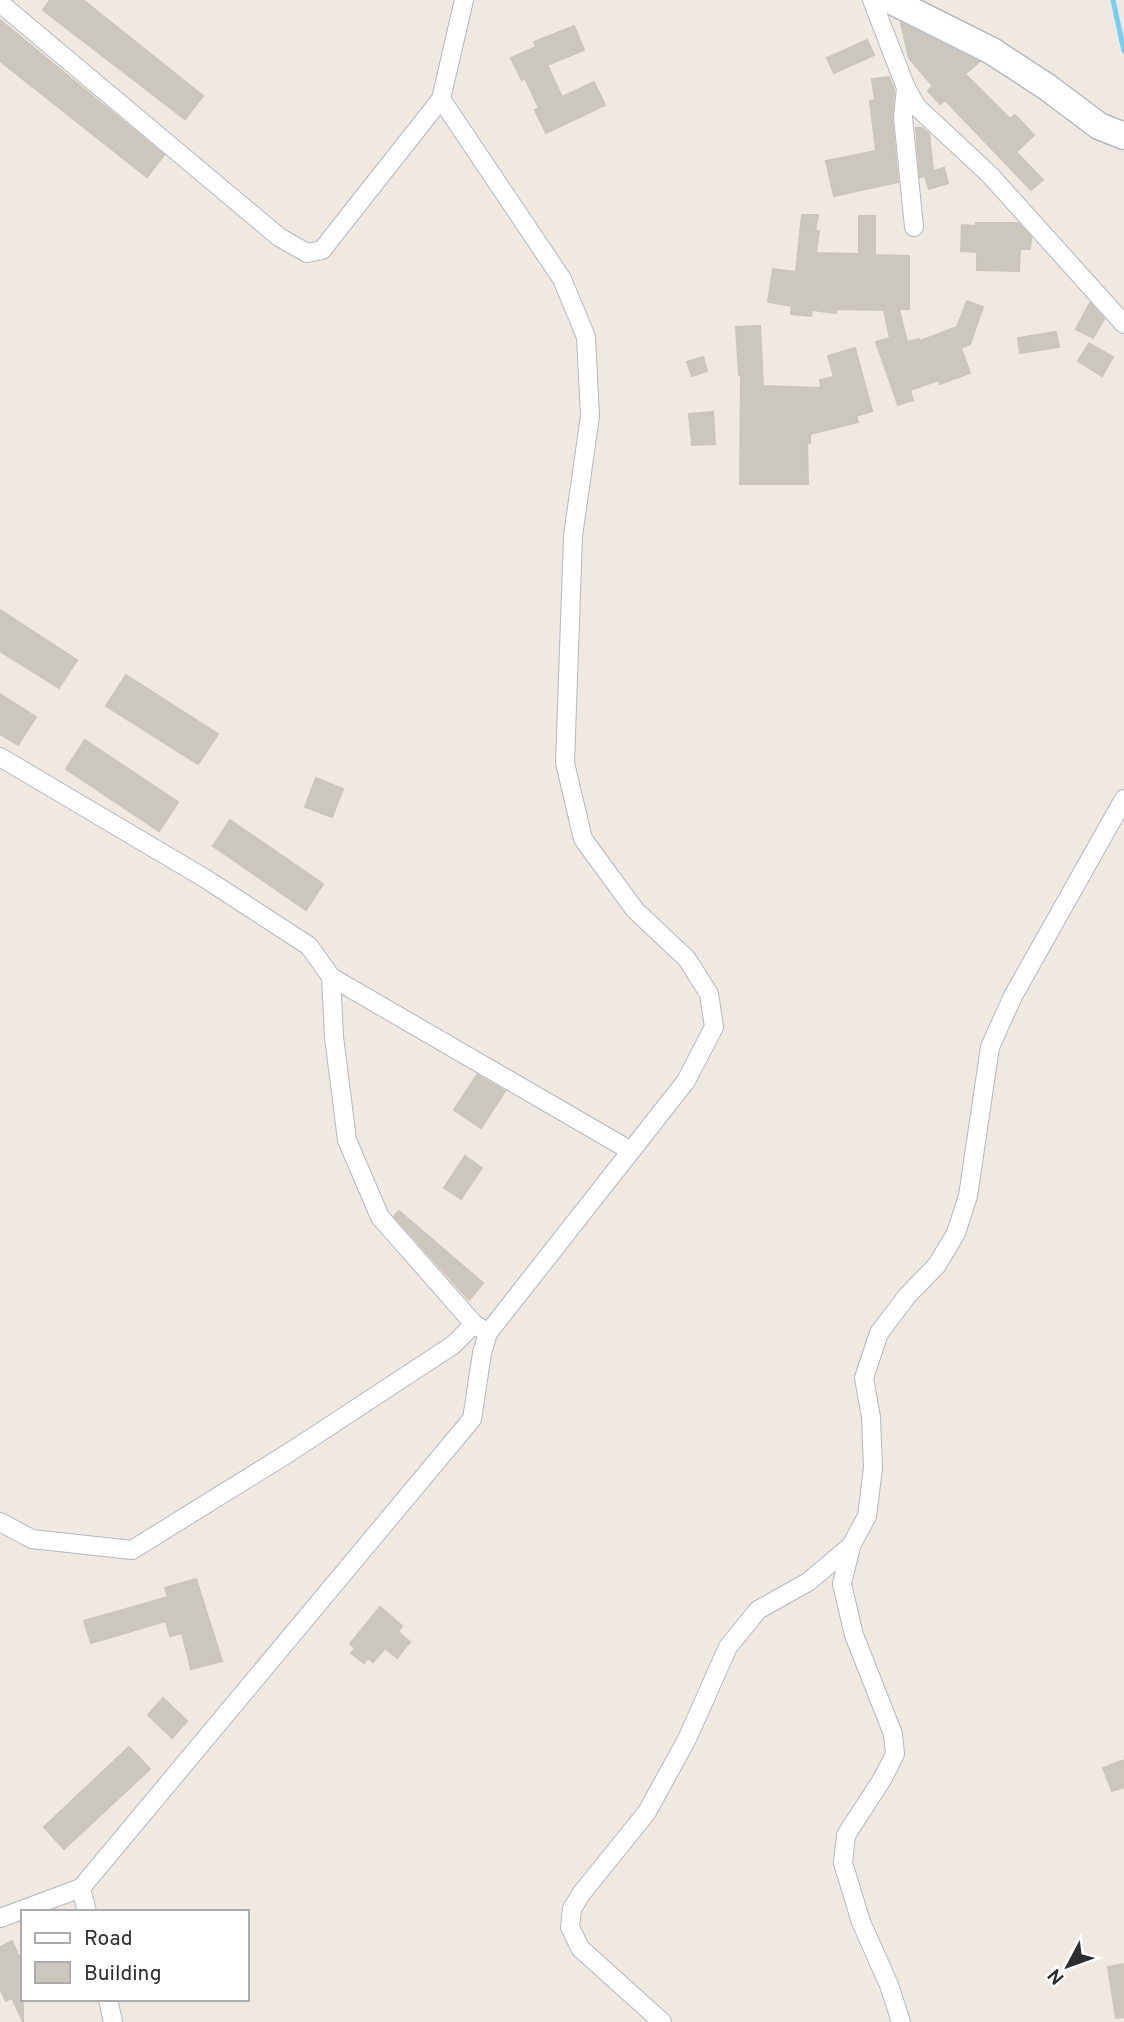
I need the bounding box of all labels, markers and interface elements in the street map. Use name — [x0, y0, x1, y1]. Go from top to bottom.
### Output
legend — [21, 1910, 248, 2001]
text: Road — [84, 1926, 133, 1953]
north arrow — [1033, 1931, 1103, 2001]
text: Building — [84, 1961, 162, 1988]
text: N — [1043, 1963, 1070, 1989]

